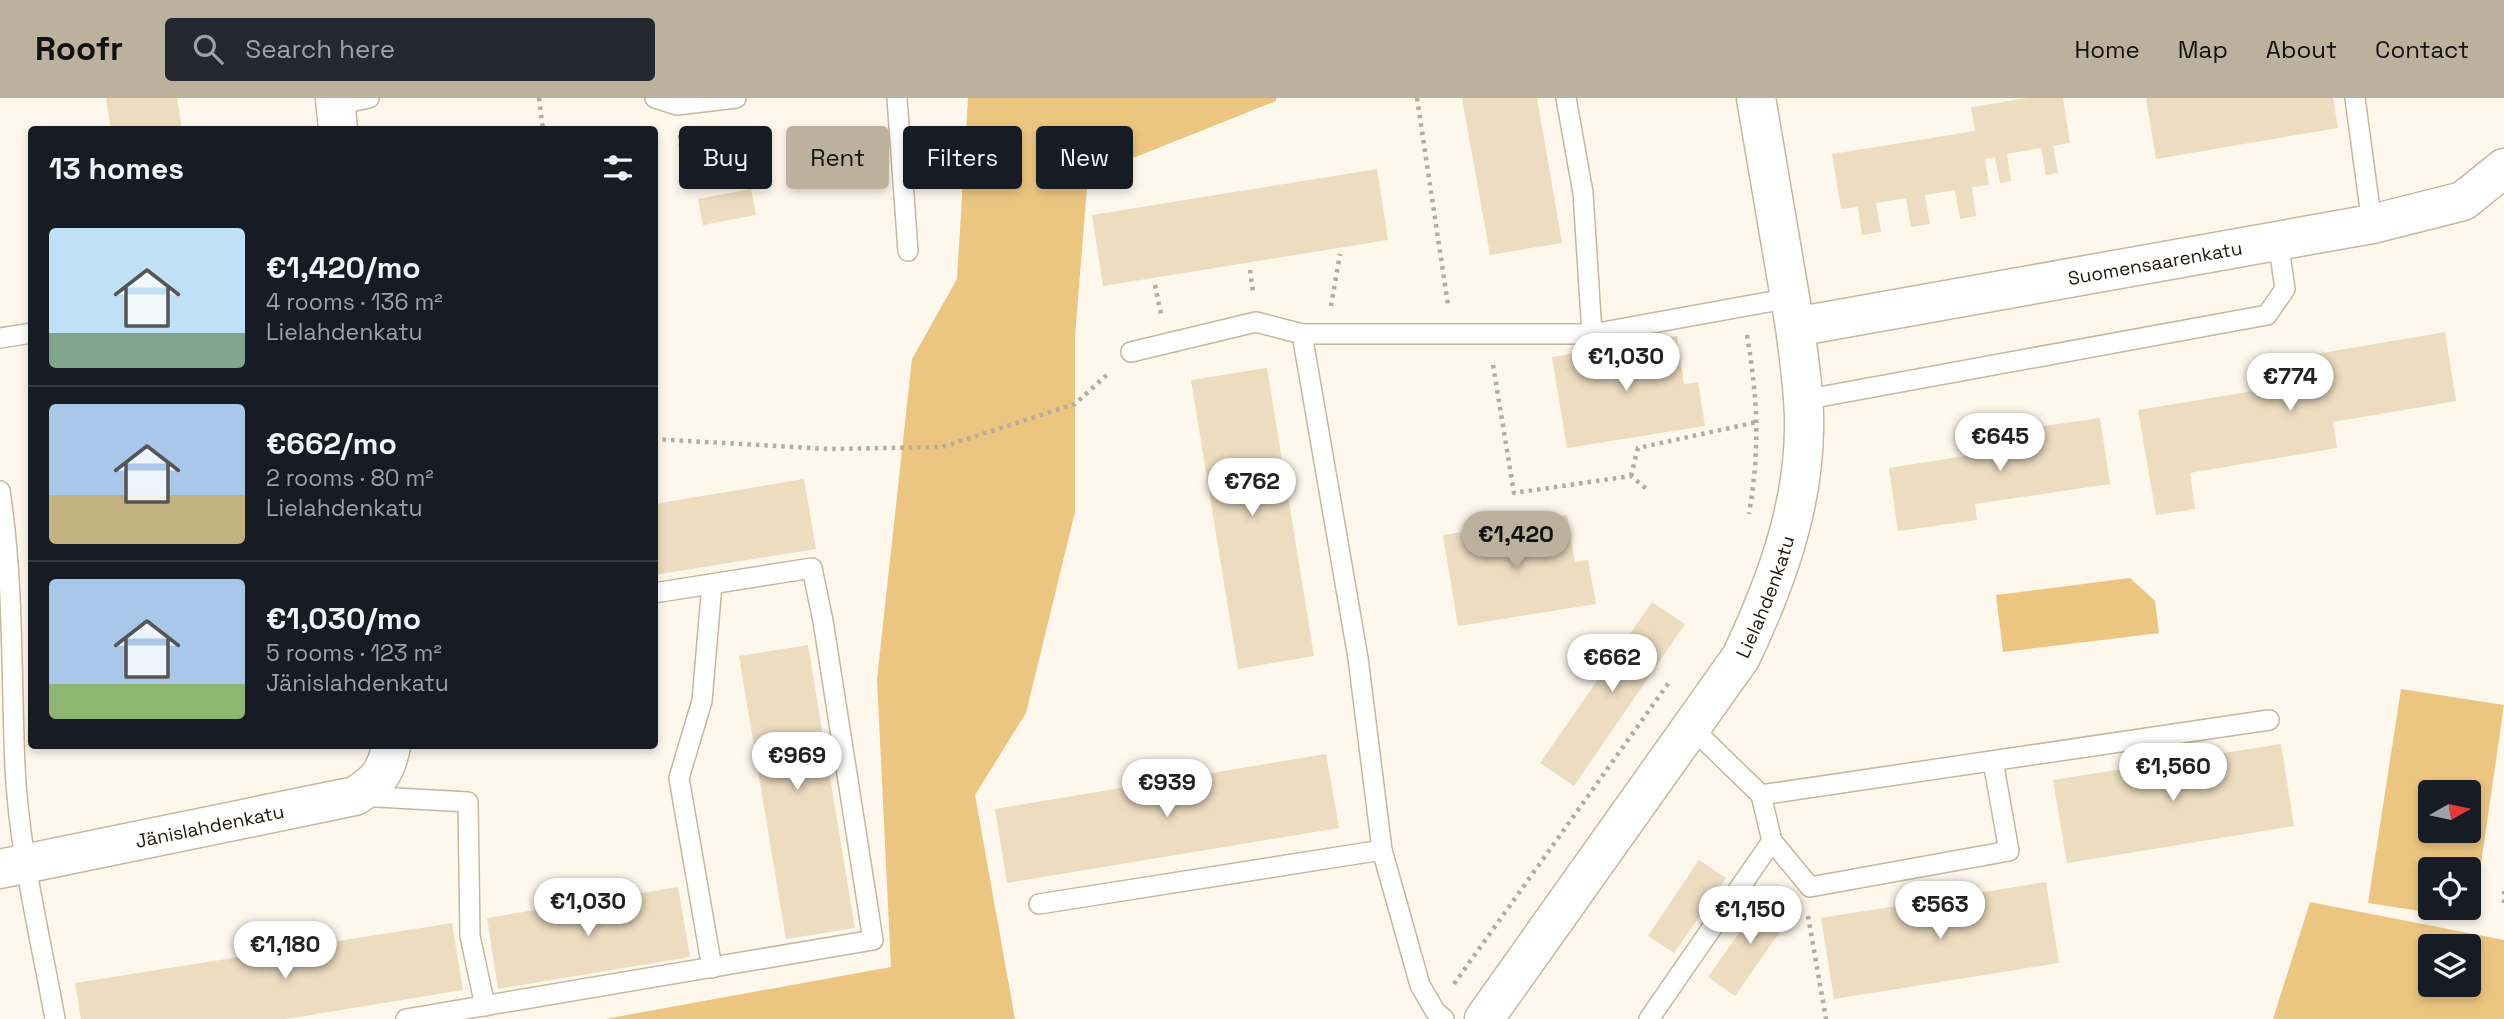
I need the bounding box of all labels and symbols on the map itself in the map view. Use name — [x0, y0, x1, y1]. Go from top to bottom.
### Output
street label: Suomensaarenkatu — [2066, 235, 2244, 291]
pin: €1,030 — [1569, 334, 1683, 393]
pin: €774 — [2249, 354, 2331, 413]
pin: €645 — [1959, 414, 2041, 473]
pin: €762 — [1211, 458, 1293, 518]
pin: €1,420 — [1459, 512, 1573, 571]
street label: Lielahdenkatu — [1730, 533, 1800, 662]
pin: €662 — [1571, 634, 1653, 694]
pin: €969 — [756, 732, 838, 792]
pin: €1,560 — [2116, 744, 2230, 803]
pin: €939 — [1126, 760, 1208, 819]
north arrow — [2418, 780, 2482, 844]
street label: Jänislahdenkatu — [133, 798, 286, 853]
pin: €1,030 — [531, 878, 645, 938]
pin: €563 — [1899, 882, 1981, 941]
pin: €1,150 — [1693, 886, 1807, 946]
pin: €1,180 — [228, 922, 342, 981]

